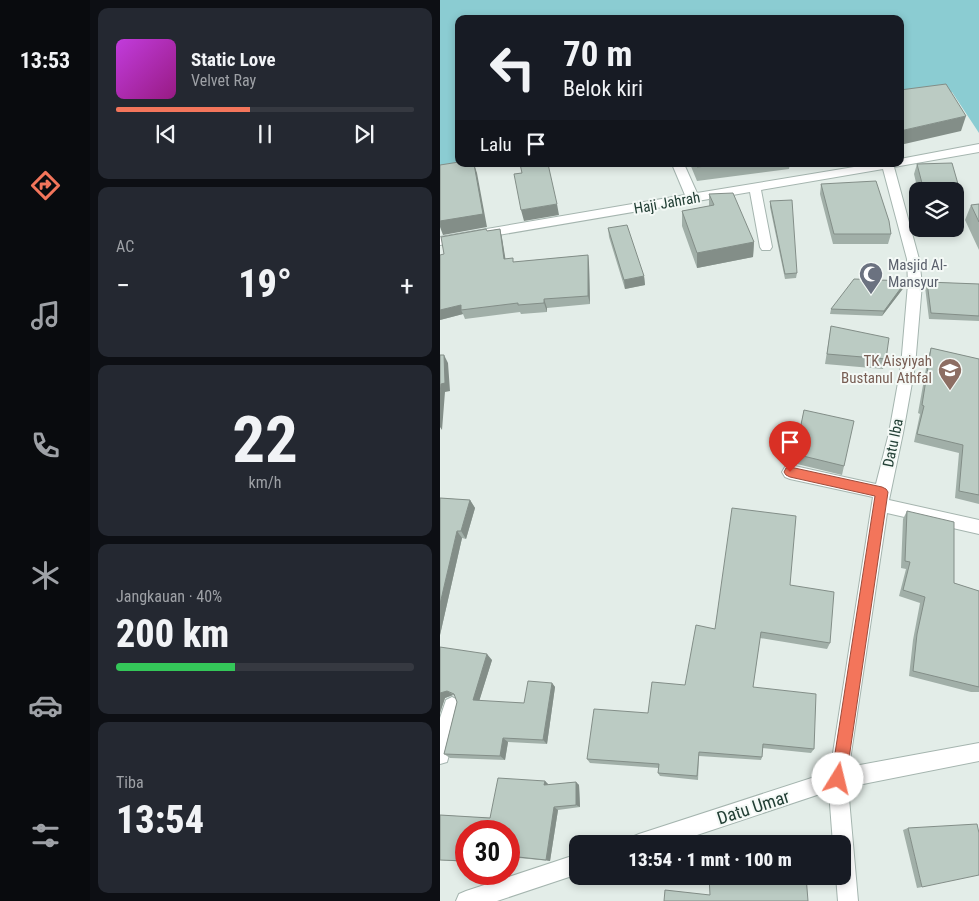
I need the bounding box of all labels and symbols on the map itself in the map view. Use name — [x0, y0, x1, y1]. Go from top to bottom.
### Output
street label: Haji Jahrah — [632, 188, 702, 218]
place label: Masjid Al- Mansyur — [888, 256, 947, 291]
mosque icon: Masjid Al- Mansyur — [858, 261, 884, 295]
place label: TK Aisyiyah Bustanul Athfal — [841, 352, 932, 387]
school or university icon: TK Aisyiyah Bustanul Athfal — [937, 357, 963, 391]
street label: Datu Iba — [879, 417, 907, 469]
pin — [769, 421, 811, 472]
position arrow — [811, 752, 863, 804]
street label: Datu Umar — [714, 785, 792, 829]
speed limit sign: 30 — [455, 820, 520, 885]

